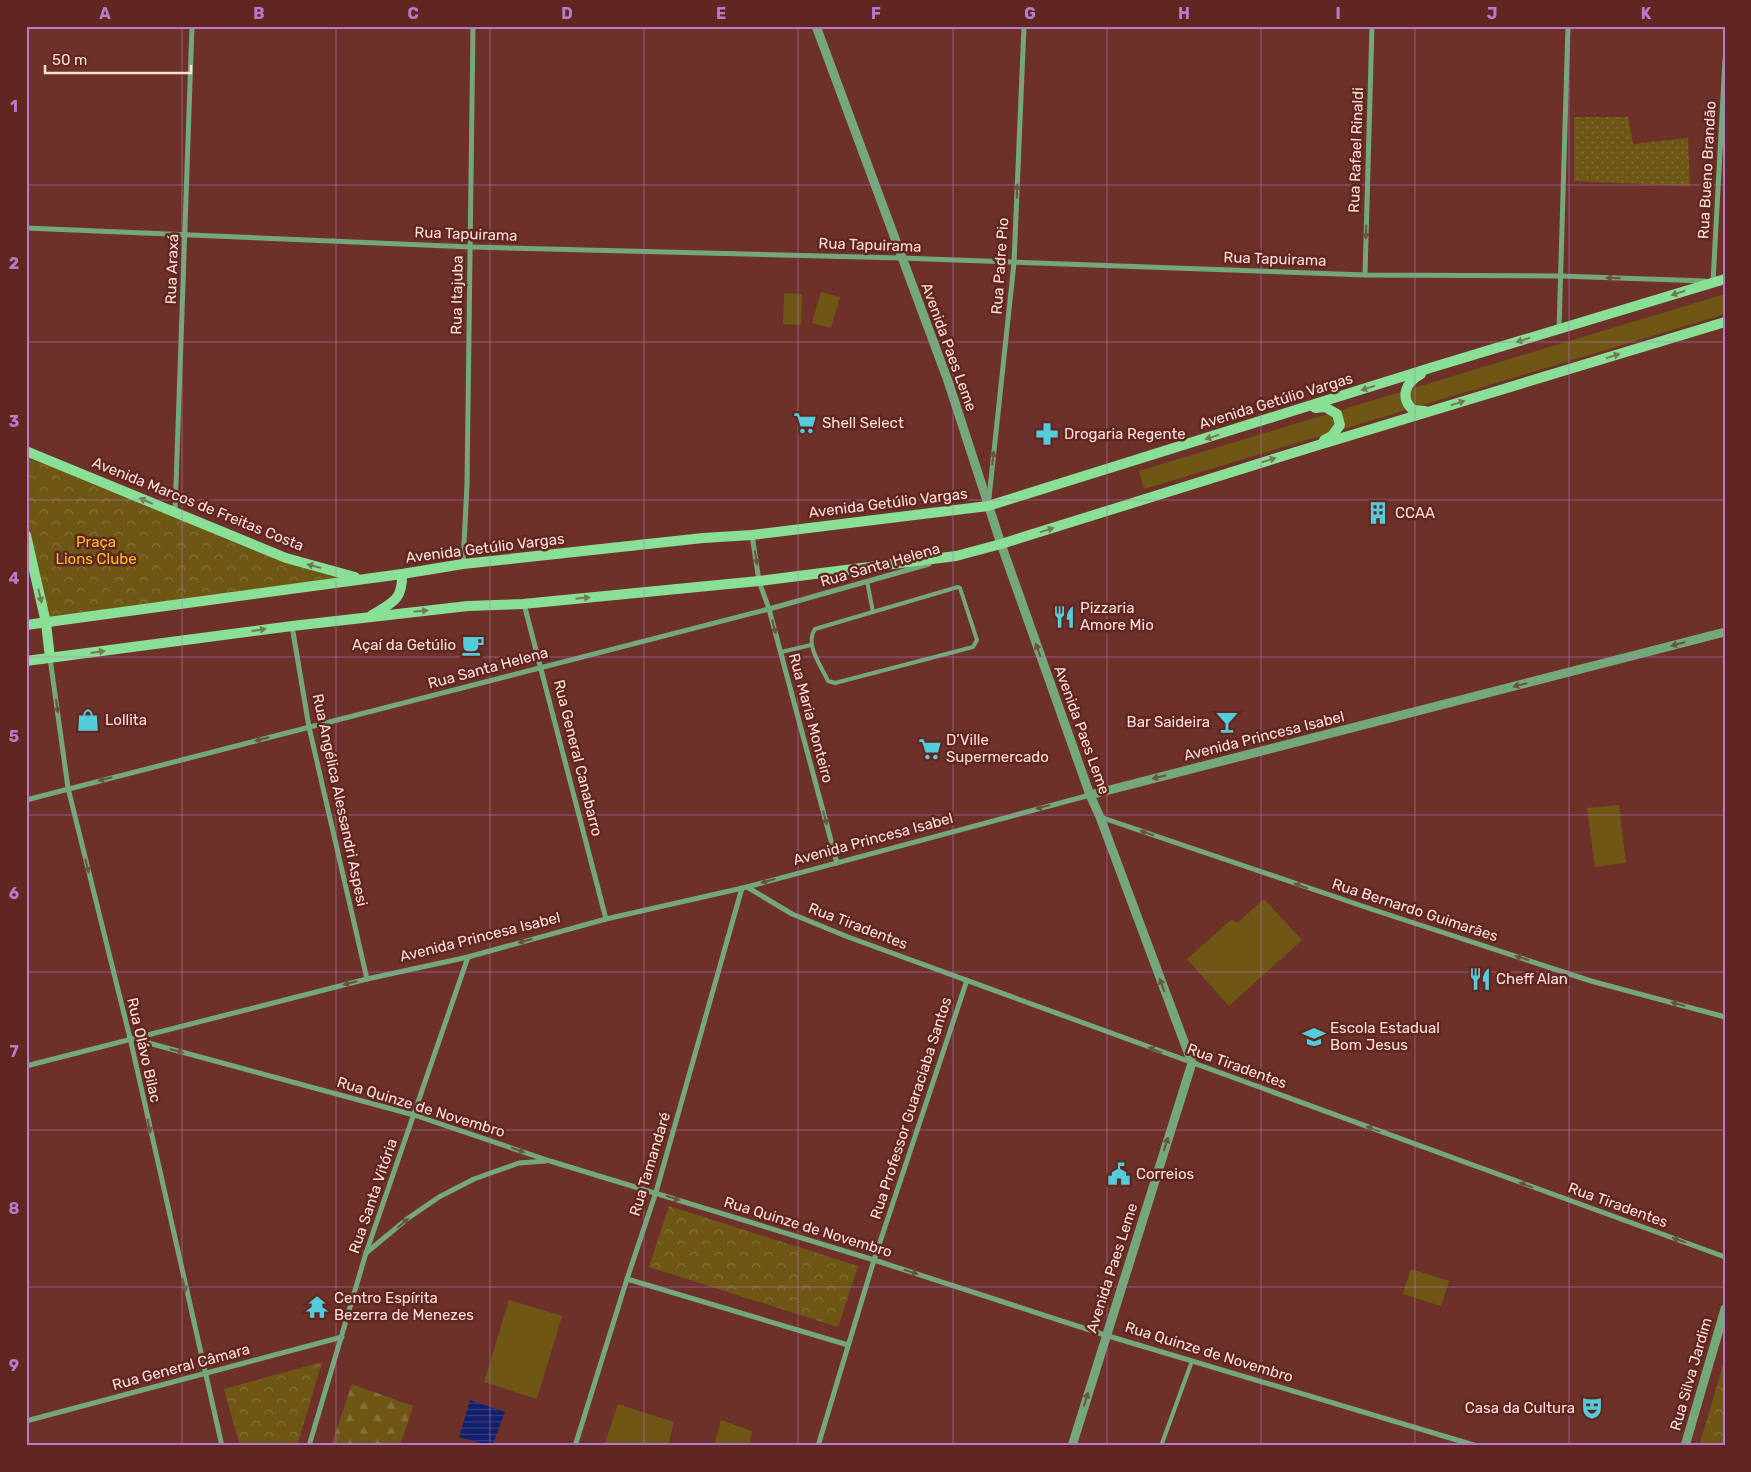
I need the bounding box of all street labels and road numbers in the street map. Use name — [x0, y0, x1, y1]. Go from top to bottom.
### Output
street label: Rua Rafael Rinaldi — [1345, 87, 1367, 213]
street label: Rua Bueno Brandão — [1694, 100, 1720, 240]
street label: Rua Padre Pio — [988, 217, 1012, 315]
street label: Rua Tapuirama — [414, 223, 518, 245]
street label: Rua Araxá — [162, 233, 182, 305]
street label: Rua Tapuirama — [818, 234, 922, 256]
street label: Rua Tapuirama — [1223, 248, 1327, 270]
street label: Rua Itajuba — [447, 255, 467, 335]
street label: Avenida Paes Leme — [917, 280, 981, 414]
street label: Avenida Getúlio Vargas — [1197, 369, 1355, 433]
street label: Avenida Marcos de Freitas Costa — [90, 453, 306, 555]
street label: Avenida Getúlio Vargas — [808, 484, 969, 522]
street label: Avenida Getúlio Vargas — [405, 529, 566, 567]
street label: Rua Santa Helena — [818, 539, 942, 591]
street label: Rua Santa Helena — [426, 643, 550, 693]
street label: Rua Maria Monteiro — [785, 651, 837, 785]
street label: Avenida Paes Leme — [1050, 663, 1114, 797]
street label: Rua General Canabarro — [550, 678, 606, 838]
street label: Rua Angélica Alessandri Aspesi — [309, 692, 371, 908]
street label: Avenida Princesa Isabel — [1182, 707, 1346, 765]
street label: Avenida Princesa Isabel — [791, 809, 955, 869]
street label: Rua Bernardo Guimarães — [1330, 875, 1501, 945]
street label: Rua Tiradentes — [806, 899, 910, 953]
street label: Avenida Princesa Isabel — [398, 908, 562, 966]
street label: Rua Professor Guaraciaba Santos — [866, 994, 956, 1221]
street label: Rua Olávo Bilac — [123, 996, 165, 1104]
street label: Rua Tiradentes — [1185, 1040, 1290, 1092]
street label: Rua Quinze de Novembro — [335, 1073, 507, 1141]
street label: Rua Tamandaré — [626, 1110, 674, 1218]
street label: Rua Santa Vitória — [345, 1136, 401, 1256]
street label: Rua Tiradentes — [1566, 1179, 1671, 1231]
street label: Rua Quinze de Novembro — [722, 1193, 894, 1261]
street label: Avenida Paes Leme — [1082, 1201, 1142, 1335]
street label: Rua Silva Jardim — [1666, 1316, 1716, 1432]
street label: Rua Quinze de Novembro — [1123, 1318, 1295, 1386]
street label: Rua General Câmara — [110, 1340, 252, 1394]

